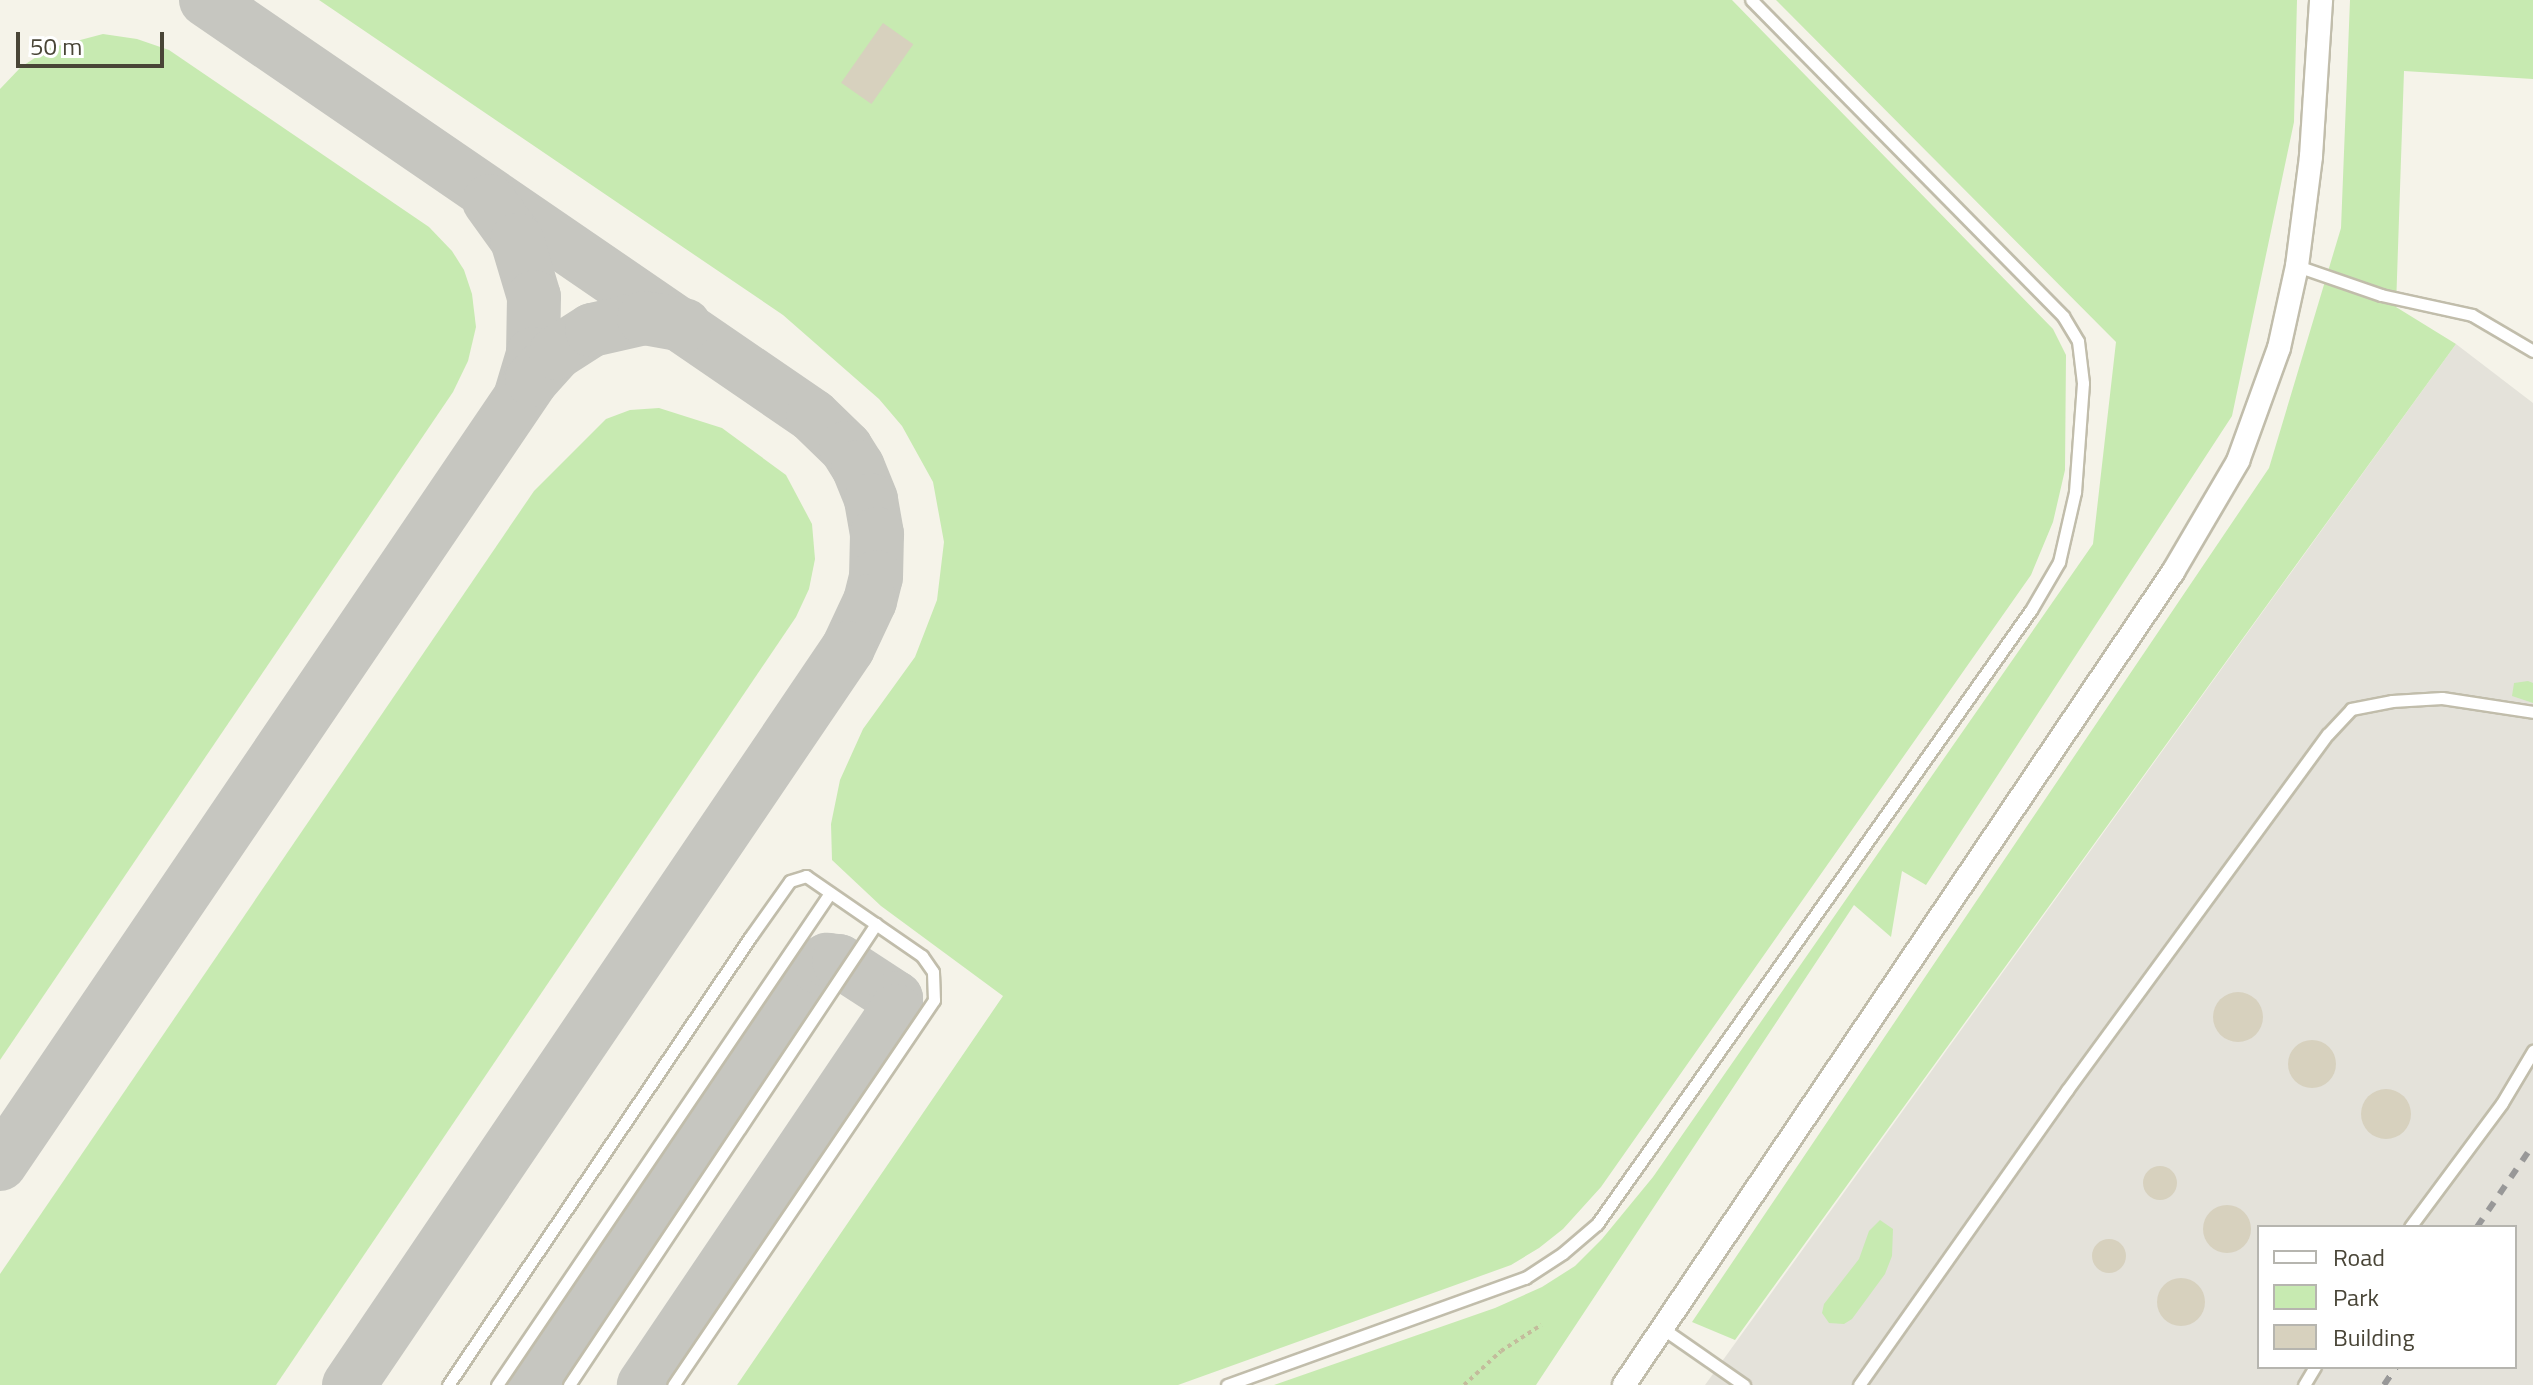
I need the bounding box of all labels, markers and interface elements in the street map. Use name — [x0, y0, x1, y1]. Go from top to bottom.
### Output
scale bar — [20, 16, 168, 66]
text: 50 m — [30, 28, 82, 64]
legend — [2257, 1225, 2517, 1369]
text: Road — [2333, 1239, 2385, 1275]
text: Park — [2333, 1279, 2379, 1315]
text: Building — [2333, 1319, 2415, 1355]

